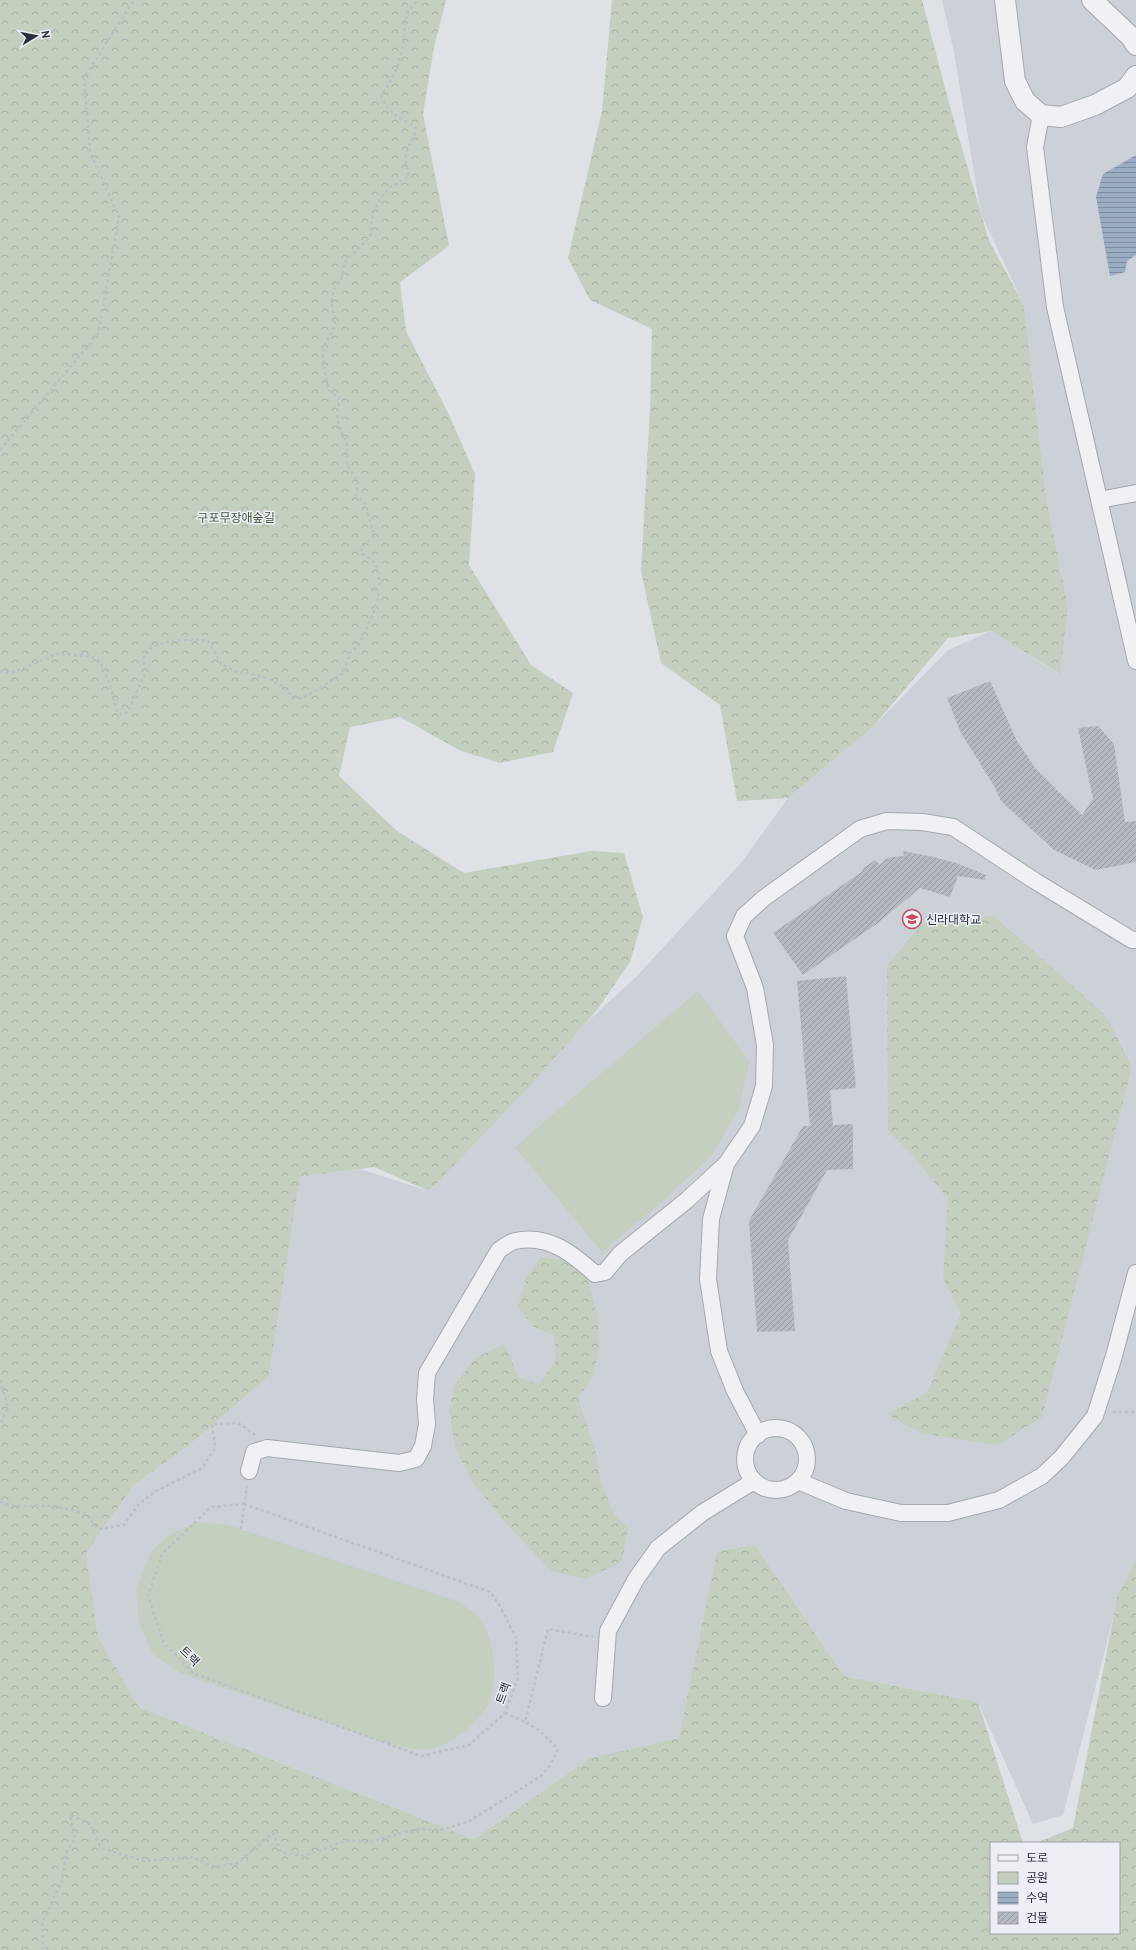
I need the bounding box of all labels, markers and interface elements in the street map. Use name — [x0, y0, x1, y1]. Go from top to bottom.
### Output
north arrow — [16, 16, 56, 56]
text: N — [38, 29, 53, 39]
park label: 구포무장애숲길 — [197, 510, 275, 525]
school or university icon: 신라대학교 — [901, 908, 923, 930]
place label: 신라대학교 — [926, 912, 981, 927]
street label: 트랙 — [177, 1643, 203, 1669]
street label: 트랙 — [492, 1680, 514, 1706]
legend — [990, 1842, 1120, 1934]
text: 도로 — [1026, 1850, 1048, 1865]
text: 공원 — [1026, 1870, 1048, 1885]
text: 수역 — [1026, 1890, 1048, 1905]
text: 건물 — [1026, 1910, 1048, 1925]

